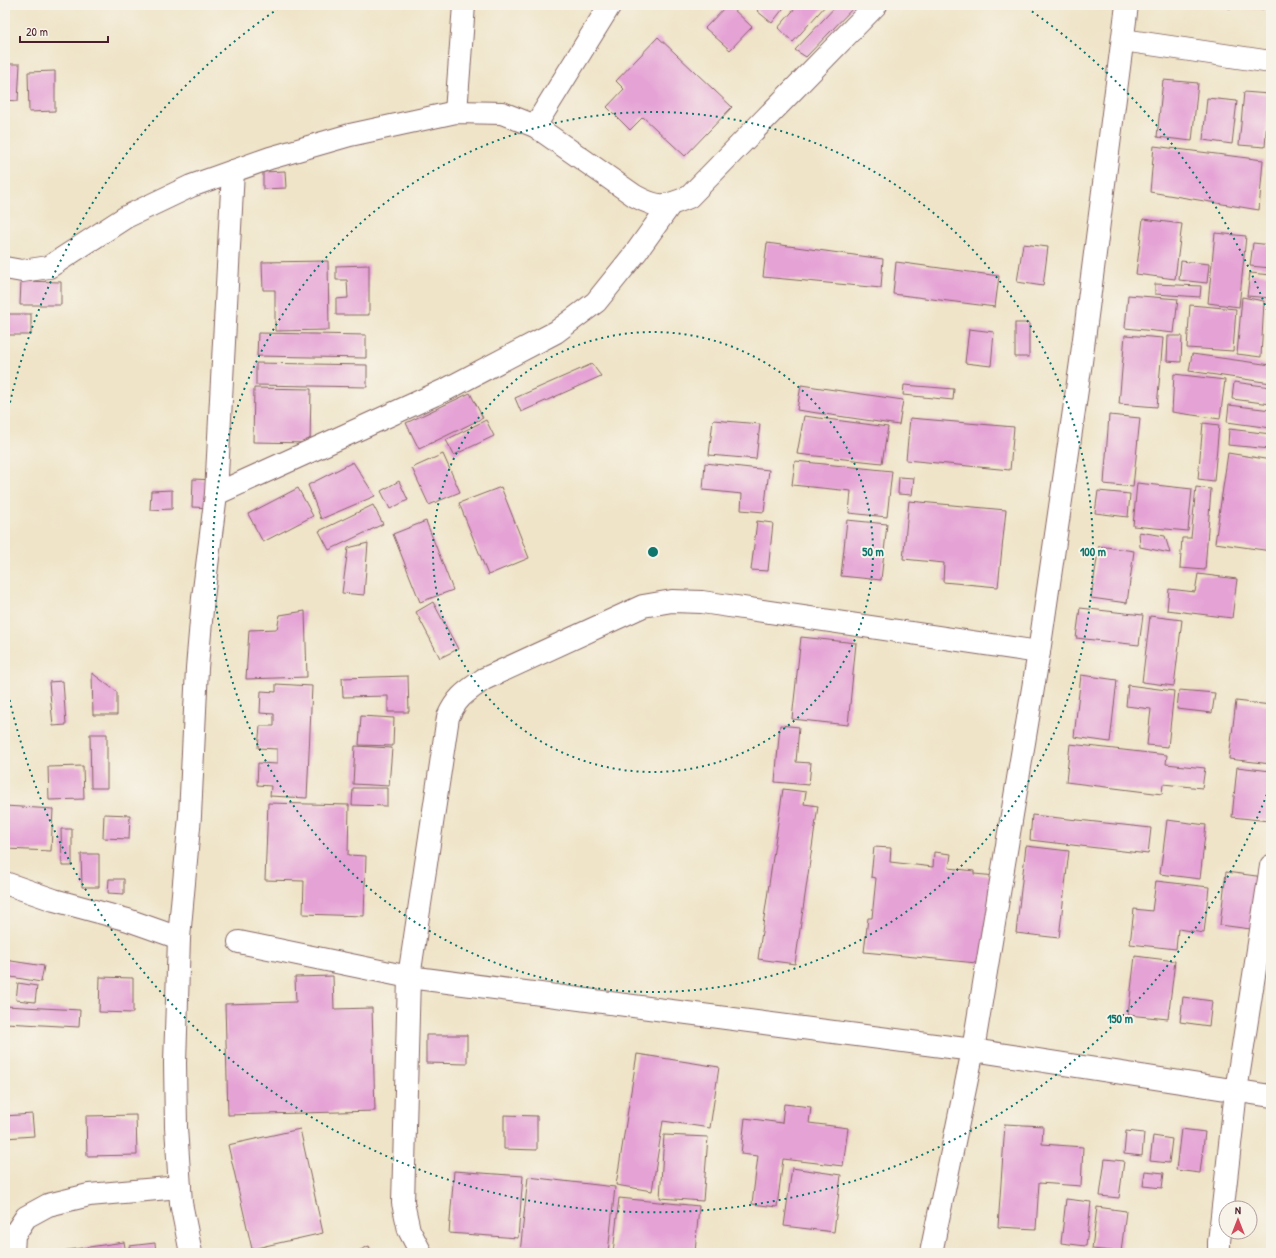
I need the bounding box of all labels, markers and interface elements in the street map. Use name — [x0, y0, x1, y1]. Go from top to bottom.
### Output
scale bar — [20, 18, 108, 44]
text: 20 m — [26, 23, 48, 40]
text: 50 m — [862, 543, 884, 560]
text: 100 m — [1080, 543, 1106, 560]
centre of rings — [646, 545, 660, 559]
text: 150 m — [1107, 1010, 1133, 1027]
north arrow — [1218, 1200, 1258, 1240]
text: N — [1235, 1203, 1241, 1217]

